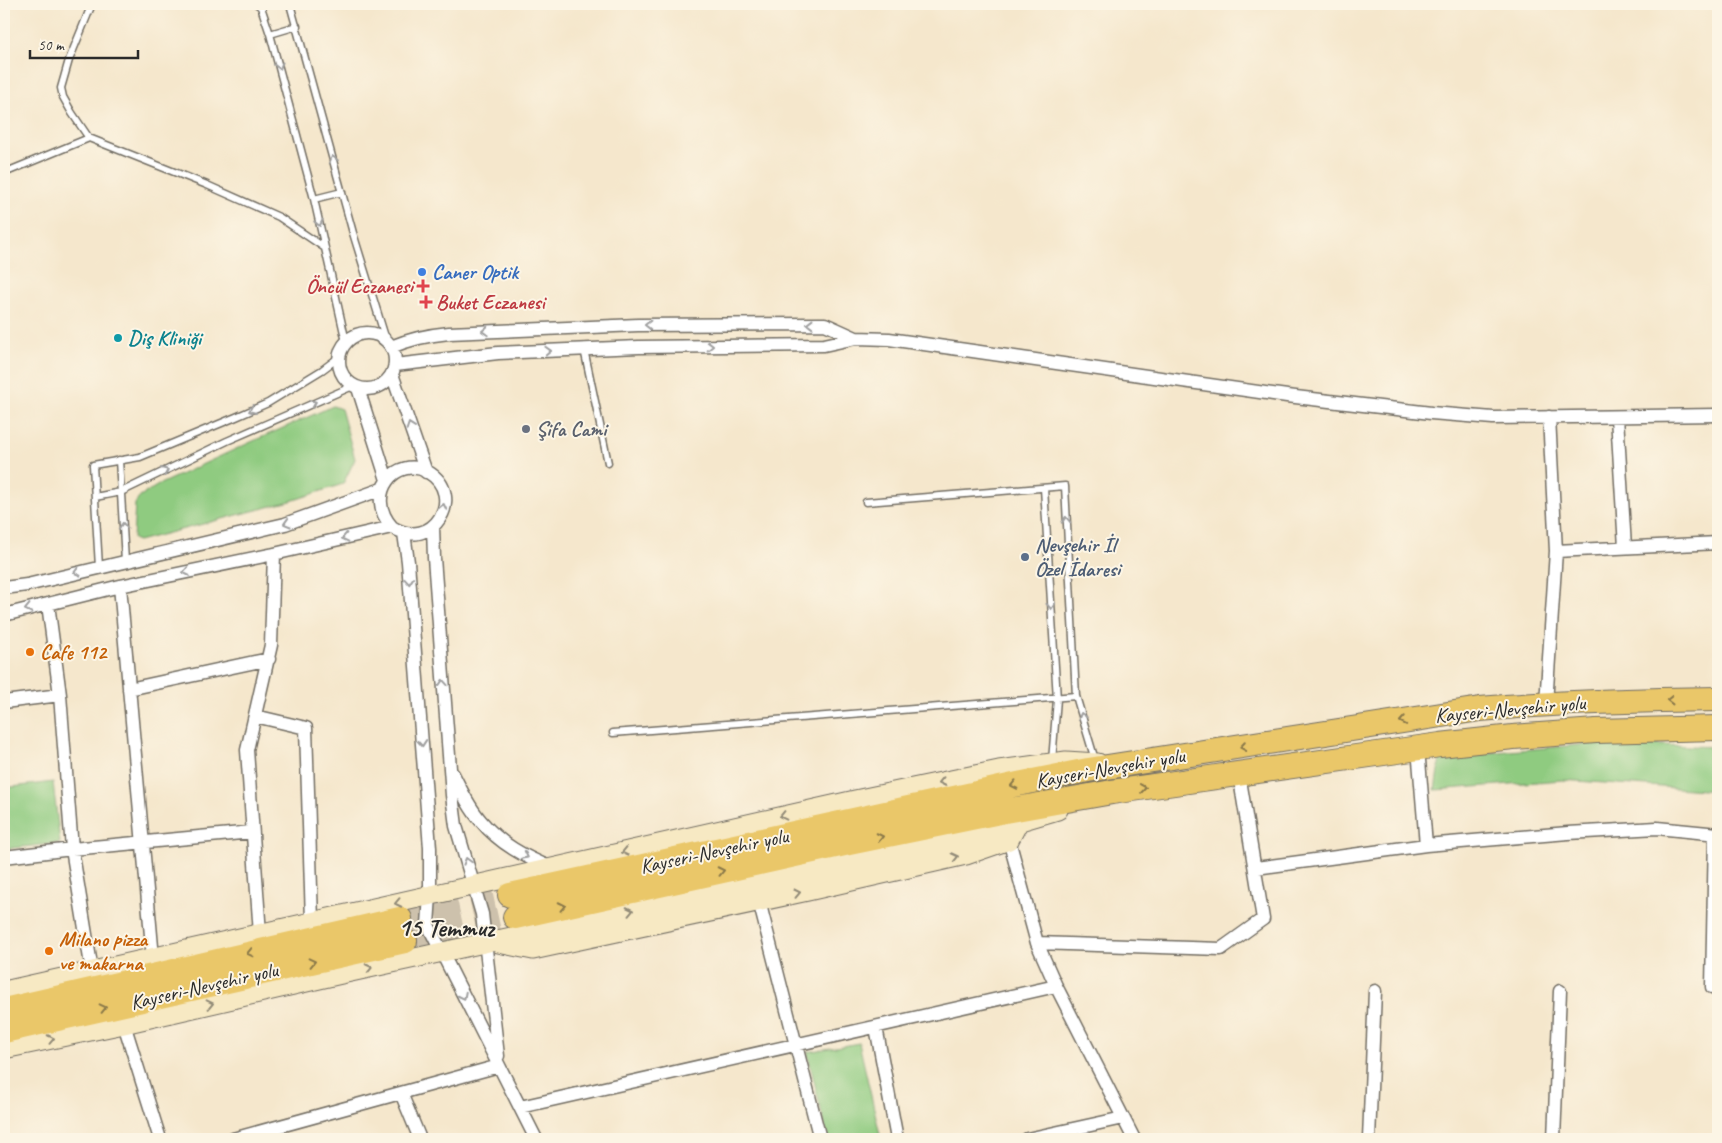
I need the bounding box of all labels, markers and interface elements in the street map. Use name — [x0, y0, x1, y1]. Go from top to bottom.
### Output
scale bar — [30, 28, 138, 60]
text: 50 m — [38, 36, 65, 55]
one-way arrow — [273, 61, 283, 69]
one-way arrow — [328, 154, 339, 163]
one-way arrow — [314, 218, 324, 227]
place label: Caner Optik — [432, 259, 520, 285]
marker: Caner Optik — [416, 266, 428, 278]
place label: Öncül Eczanesi — [306, 273, 416, 299]
marker: Öncül Eczanesi — [417, 280, 429, 292]
place label: Buket Eczanesi — [436, 289, 548, 315]
marker: Buket Eczanesi — [420, 296, 432, 308]
one-way arrow — [806, 319, 814, 330]
one-way arrow — [644, 320, 652, 330]
place label: Diş Kliniği — [128, 325, 204, 351]
one-way arrow — [481, 325, 489, 336]
marker: Diş Kliniği — [112, 332, 124, 344]
one-way arrow — [707, 341, 715, 351]
one-way arrow — [544, 346, 552, 356]
one-way arrow — [308, 399, 317, 409]
one-way arrow — [248, 404, 257, 415]
place label: Şifa Cami — [536, 416, 609, 442]
one-way arrow — [406, 422, 416, 430]
marker: Şifa Cami — [520, 423, 532, 435]
one-way arrow — [160, 467, 169, 477]
one-way arrow — [437, 503, 448, 512]
one-way arrow — [1061, 515, 1072, 523]
one-way arrow — [283, 517, 291, 527]
one-way arrow — [118, 522, 129, 530]
one-way arrow — [341, 532, 349, 543]
place label: Nevşehir İl Özel İdaresi — [1035, 532, 1123, 582]
marker: Nevşehir İl Özel İdaresi — [1019, 551, 1031, 563]
one-way arrow — [73, 566, 82, 577]
one-way arrow — [182, 566, 191, 577]
one-way arrow — [404, 577, 415, 585]
one-way arrow — [24, 603, 33, 614]
one-way arrow — [1046, 603, 1057, 611]
place label: Cafe 112 — [40, 639, 109, 665]
marker: Cafe 112 — [24, 646, 36, 658]
one-way arrow — [437, 679, 448, 687]
street label: Kayseri-Nevşehir yolu — [1434, 689, 1587, 729]
one-way arrow — [1665, 695, 1673, 705]
one-way arrow — [1077, 712, 1087, 721]
one-way arrow — [1399, 715, 1408, 725]
one-way arrow — [417, 739, 428, 747]
one-way arrow — [1238, 741, 1247, 751]
street label: Kayseri-Nevşehir yolu — [1034, 742, 1188, 794]
one-way arrow — [938, 776, 947, 787]
one-way arrow — [1009, 779, 1018, 790]
one-way arrow — [1139, 783, 1147, 794]
one-way arrow — [779, 810, 788, 821]
street label: Kayseri-Nevşehir yolu — [638, 822, 792, 879]
one-way arrow — [875, 832, 884, 842]
one-way arrow — [620, 846, 629, 857]
one-way arrow — [520, 850, 529, 860]
one-way arrow — [951, 852, 960, 863]
one-way arrow — [462, 858, 472, 866]
one-way arrow — [717, 866, 726, 877]
one-way arrow — [792, 888, 801, 899]
one-way arrow — [393, 897, 402, 907]
one-way arrow — [558, 901, 567, 912]
one-way arrow — [626, 907, 634, 917]
district label: 15 Temmuz — [398, 911, 496, 944]
place label: Milano pizza ve makarna — [59, 926, 149, 976]
marker: Milano pizza ve makarna — [43, 945, 55, 957]
one-way arrow — [246, 947, 255, 958]
street label: Kayseri-Nevşehir yolu — [128, 956, 281, 1016]
one-way arrow — [308, 957, 317, 967]
one-way arrow — [364, 963, 373, 974]
one-way arrow — [457, 991, 467, 1000]
one-way arrow — [206, 999, 215, 1010]
one-way arrow — [98, 1003, 107, 1014]
one-way arrow — [47, 1034, 56, 1045]

